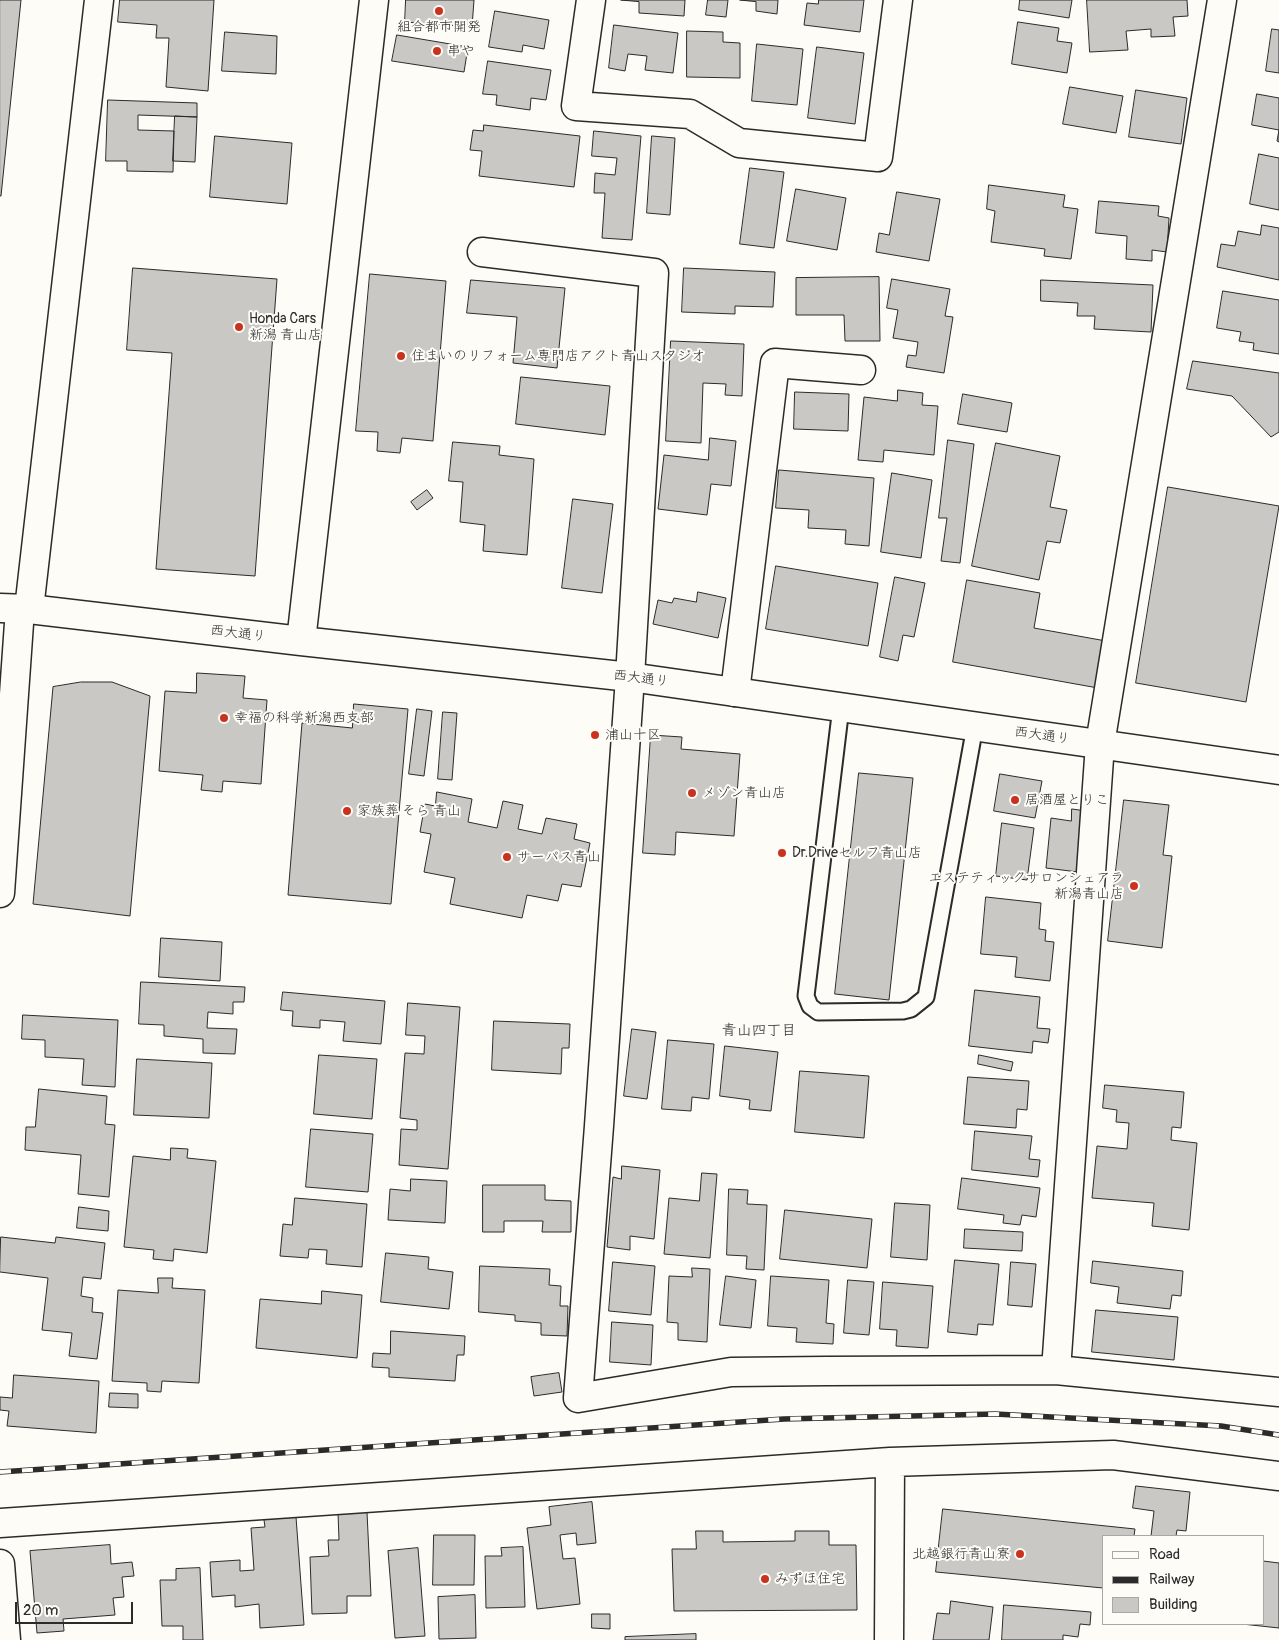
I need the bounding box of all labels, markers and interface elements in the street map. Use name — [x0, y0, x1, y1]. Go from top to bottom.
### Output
marker: 組合都市開発 — [433, 5, 445, 17]
place label: 組合都市開発 — [397, 19, 481, 35]
place label: 串や — [447, 43, 475, 59]
marker: 串や — [431, 45, 443, 57]
place label: Honda Cars 新潟 青山店 — [249, 311, 322, 344]
marker: Honda Cars 新潟 青山店 — [233, 321, 245, 333]
place label: 住まいのリフォーム専門店アクト青山スタジオ — [411, 348, 705, 364]
marker: 住まいのリフォーム専門店アクト青山スタジオ — [395, 350, 407, 362]
street label: 西大通り — [209, 622, 267, 646]
street label: 西大通り — [612, 667, 670, 691]
place label: 幸福の科学新潟西支部 — [234, 710, 374, 726]
marker: 幸福の科学新潟西支部 — [218, 712, 230, 724]
street label: 西大通り — [1013, 724, 1071, 748]
place label: 浦山十区 — [605, 727, 661, 743]
marker: 浦山十区 — [589, 729, 601, 741]
place label: メゾン青山店 — [702, 785, 786, 801]
marker: メゾン青山店 — [686, 787, 698, 799]
place label: 居酒屋とりこ — [1025, 792, 1109, 808]
marker: 居酒屋とりこ — [1009, 794, 1021, 806]
place label: 家族葬 そら 青山 — [357, 803, 461, 819]
marker: 家族葬 そら 青山 — [341, 805, 353, 817]
place label: Dr.Driveセルフ青山店 — [792, 845, 922, 861]
marker: Dr.Driveセルフ青山店 — [776, 847, 788, 859]
place label: サーパス青山 — [517, 849, 601, 865]
marker: サーパス青山 — [501, 851, 513, 863]
place label: エステティックサロンシェアラ 新潟青山店 — [928, 870, 1124, 902]
marker: エステティックサロンシェアラ 新潟青山店 — [1128, 880, 1140, 892]
district label: 青山四丁目 — [722, 1022, 796, 1040]
legend — [1102, 1535, 1264, 1625]
text: Road — [1149, 1545, 1180, 1564]
place label: 北越銀行青山寮 — [912, 1546, 1010, 1562]
marker: 北越銀行青山寮 — [1014, 1548, 1026, 1560]
text: Railway — [1149, 1570, 1194, 1589]
place label: みずほ住宅 — [775, 1571, 845, 1587]
marker: みずほ住宅 — [759, 1573, 771, 1585]
scale bar — [18, 1592, 135, 1624]
text: Building — [1149, 1595, 1197, 1614]
text: 20 m — [23, 1601, 58, 1620]

